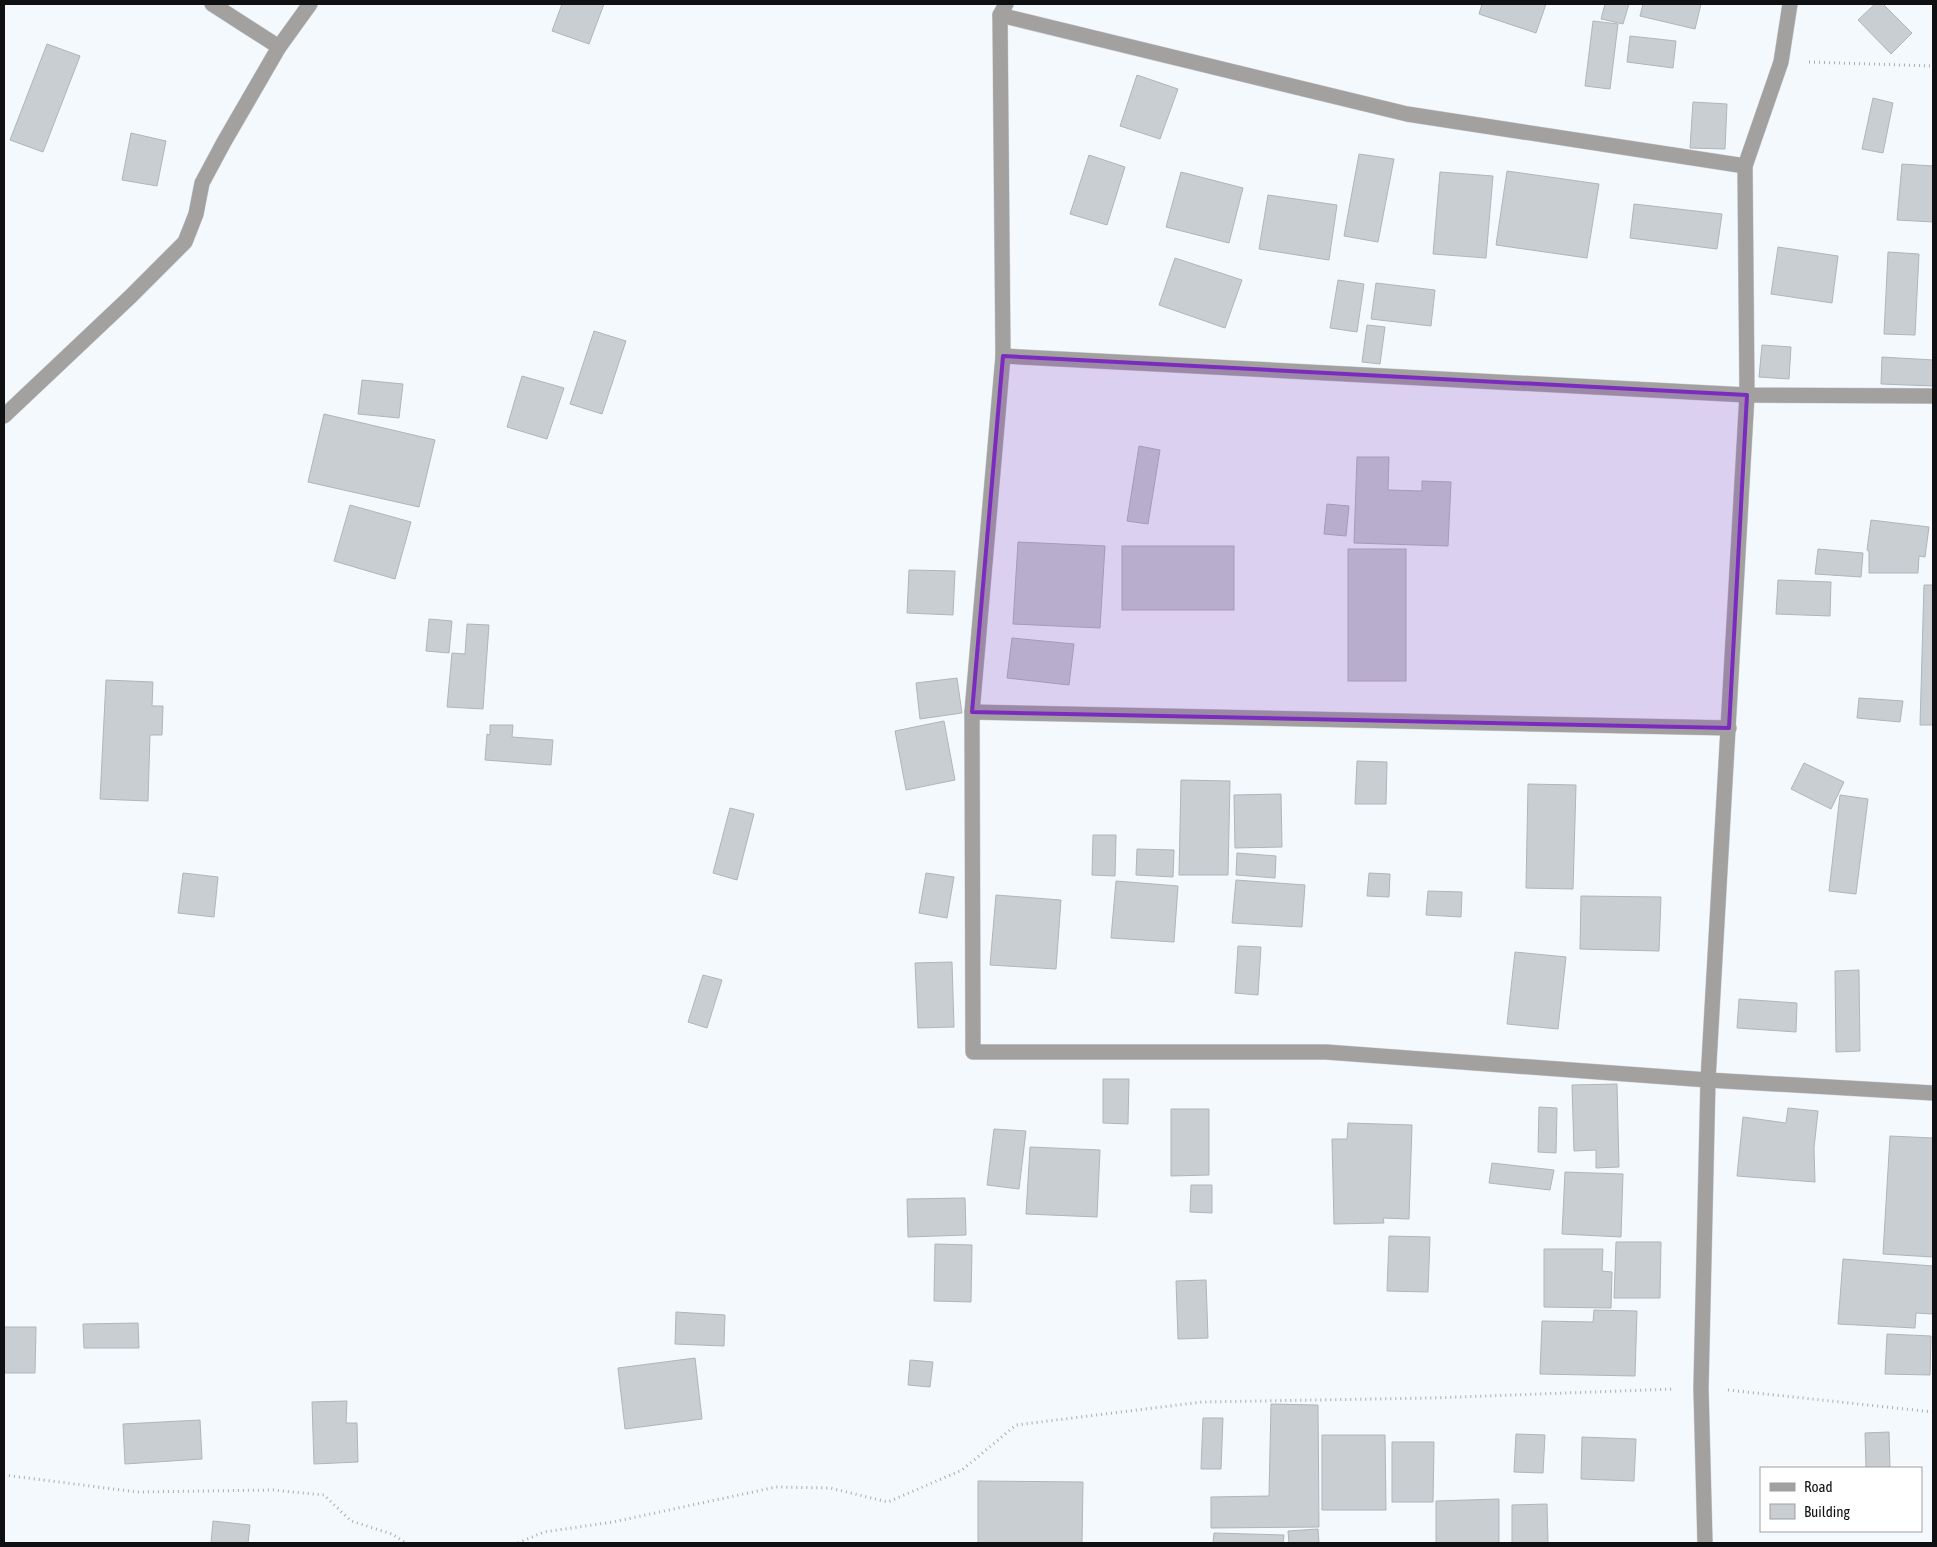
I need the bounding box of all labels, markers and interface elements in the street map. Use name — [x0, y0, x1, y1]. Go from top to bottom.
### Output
legend — [1760, 1467, 1922, 1532]
text: Road — [1804, 1478, 1833, 1495]
text: Building — [1804, 1503, 1850, 1520]

